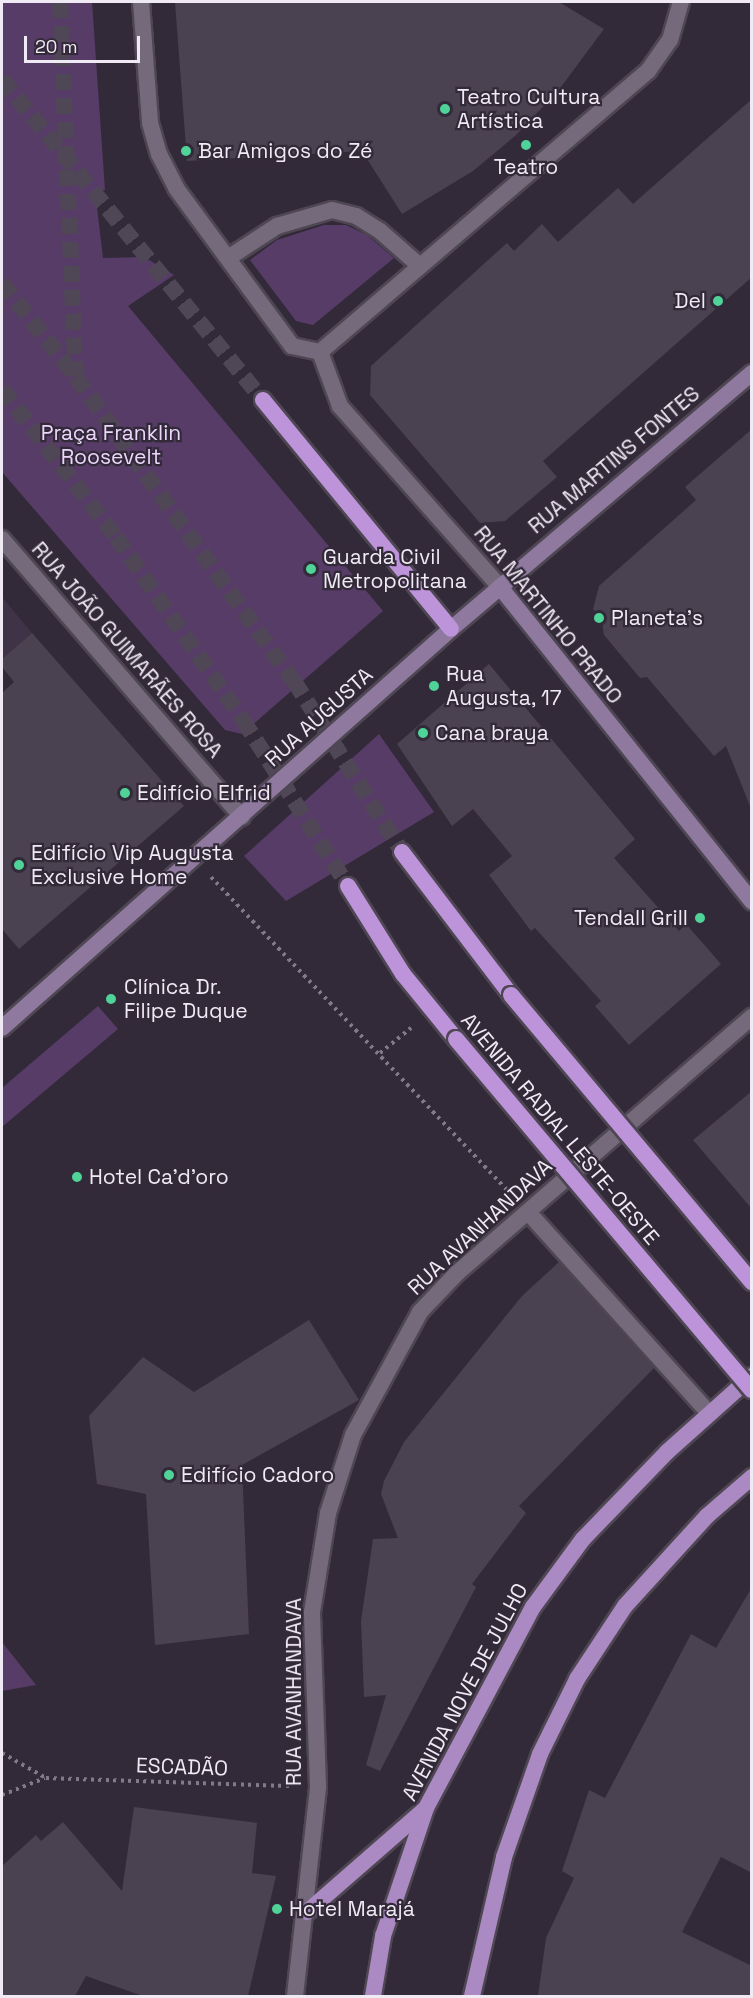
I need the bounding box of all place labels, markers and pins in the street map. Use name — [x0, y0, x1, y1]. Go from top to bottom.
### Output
place label: Teatro Cultura Artística — [457, 84, 600, 134]
marker: Teatro Cultura Artística — [438, 102, 452, 116]
place label: Bar Amigos do Zé — [198, 138, 373, 164]
marker: Teatro — [519, 138, 533, 152]
marker: Bar Amigos do Zé — [179, 144, 193, 158]
place label: Teatro — [494, 154, 558, 180]
place label: Del — [675, 288, 706, 314]
marker: Del — [711, 294, 725, 308]
place label: Guarda Civil Metropolitana — [323, 544, 467, 594]
marker: Guarda Civil Metropolitana — [304, 562, 318, 576]
place label: Planeta's — [611, 605, 703, 631]
marker: Planeta's — [592, 611, 606, 625]
place label: Rua Augusta, 17 — [446, 661, 562, 711]
marker: Rua Augusta, 17 — [427, 679, 441, 693]
place label: Cana braya — [435, 720, 549, 746]
marker: Cana braya — [416, 726, 430, 740]
place label: Edifício Elfrid — [137, 780, 271, 806]
marker: Edifício Elfrid — [118, 786, 132, 800]
place label: Edifício Vip Augusta Exclusive Home — [31, 840, 234, 890]
marker: Edifício Vip Augusta Exclusive Home — [12, 858, 26, 872]
place label: Tendall Grill — [574, 905, 688, 931]
marker: Tendall Grill — [693, 911, 707, 925]
place label: Clínica Dr. Filipe Duque — [124, 974, 248, 1024]
marker: Clínica Dr. Filipe Duque — [102, 990, 120, 1008]
place label: Hotel Ca'd'oro — [89, 1164, 229, 1190]
marker: Hotel Ca'd'oro — [70, 1170, 84, 1184]
place label: Edifício Cadoro — [181, 1462, 334, 1488]
marker: Edifício Cadoro — [162, 1468, 176, 1482]
place label: Hotel Marajá — [289, 1896, 415, 1922]
marker: Hotel Marajá — [270, 1902, 284, 1916]

